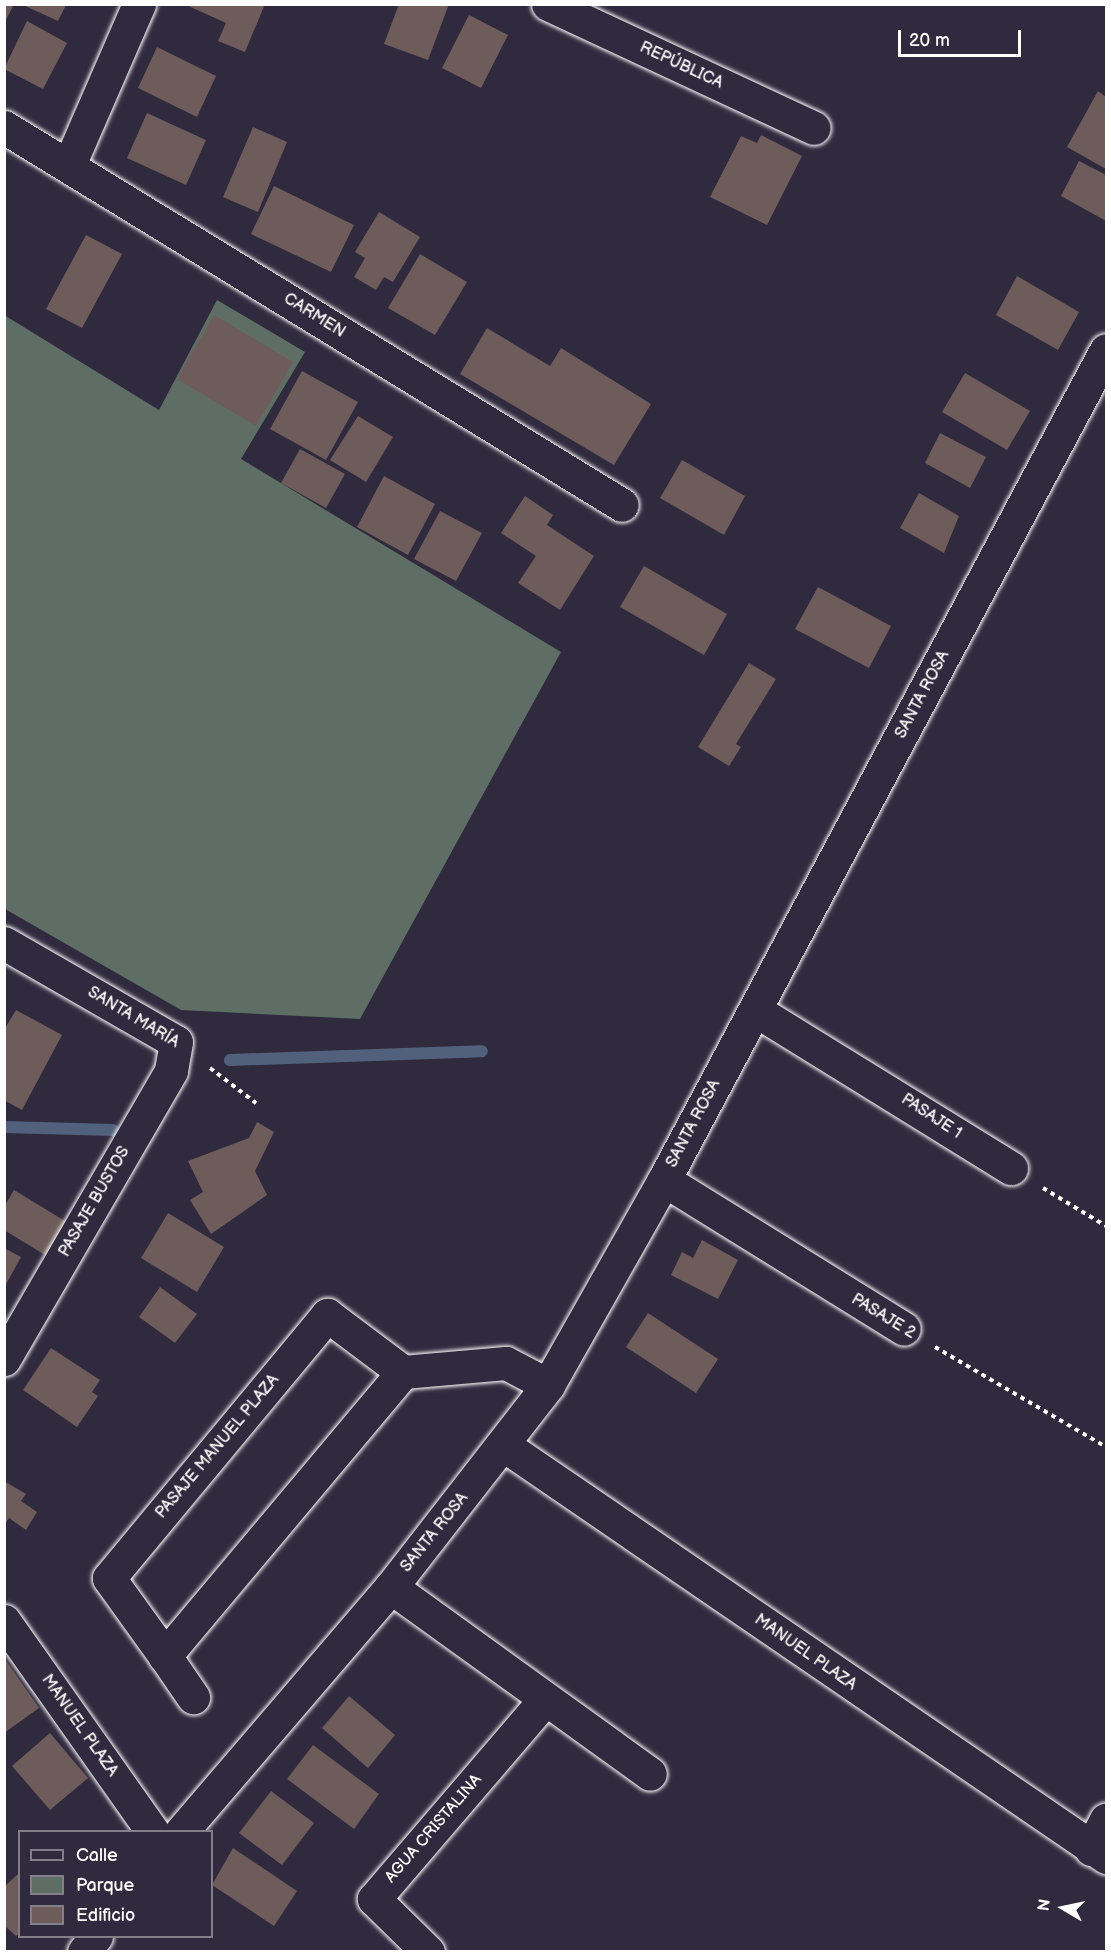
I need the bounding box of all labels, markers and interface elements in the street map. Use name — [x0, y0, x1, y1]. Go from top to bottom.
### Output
scale bar — [901, 18, 1024, 56]
text: 20 m — [909, 30, 950, 51]
street label: REPÚBLICA — [636, 38, 726, 94]
street label: CARMEN — [280, 290, 348, 342]
street label: SANTA ROSA — [892, 648, 954, 742]
street label: SANTA MARÍA — [84, 983, 182, 1053]
street label: SANTA ROSA — [663, 1077, 725, 1171]
street label: PASAJE 1 — [897, 1090, 965, 1144]
street label: PASAJE BUSTOS — [56, 1143, 134, 1261]
street label: PASAJE 2 — [848, 1290, 918, 1344]
street label: PASAJE MANUEL PLAZA — [152, 1371, 284, 1523]
street label: SANTA ROSA — [397, 1489, 473, 1577]
street label: MANUEL PLAZA — [750, 1611, 860, 1695]
street label: MANUEL PLAZA — [37, 1671, 121, 1781]
street label: AGUA CRISTALINA — [382, 1771, 486, 1887]
legend — [18, 1830, 213, 1938]
text: Calle — [76, 1845, 118, 1866]
text: Parque — [76, 1875, 134, 1896]
north arrow — [1033, 1878, 1093, 1938]
text: N — [1034, 1898, 1055, 1913]
text: Edificio — [76, 1905, 135, 1926]

